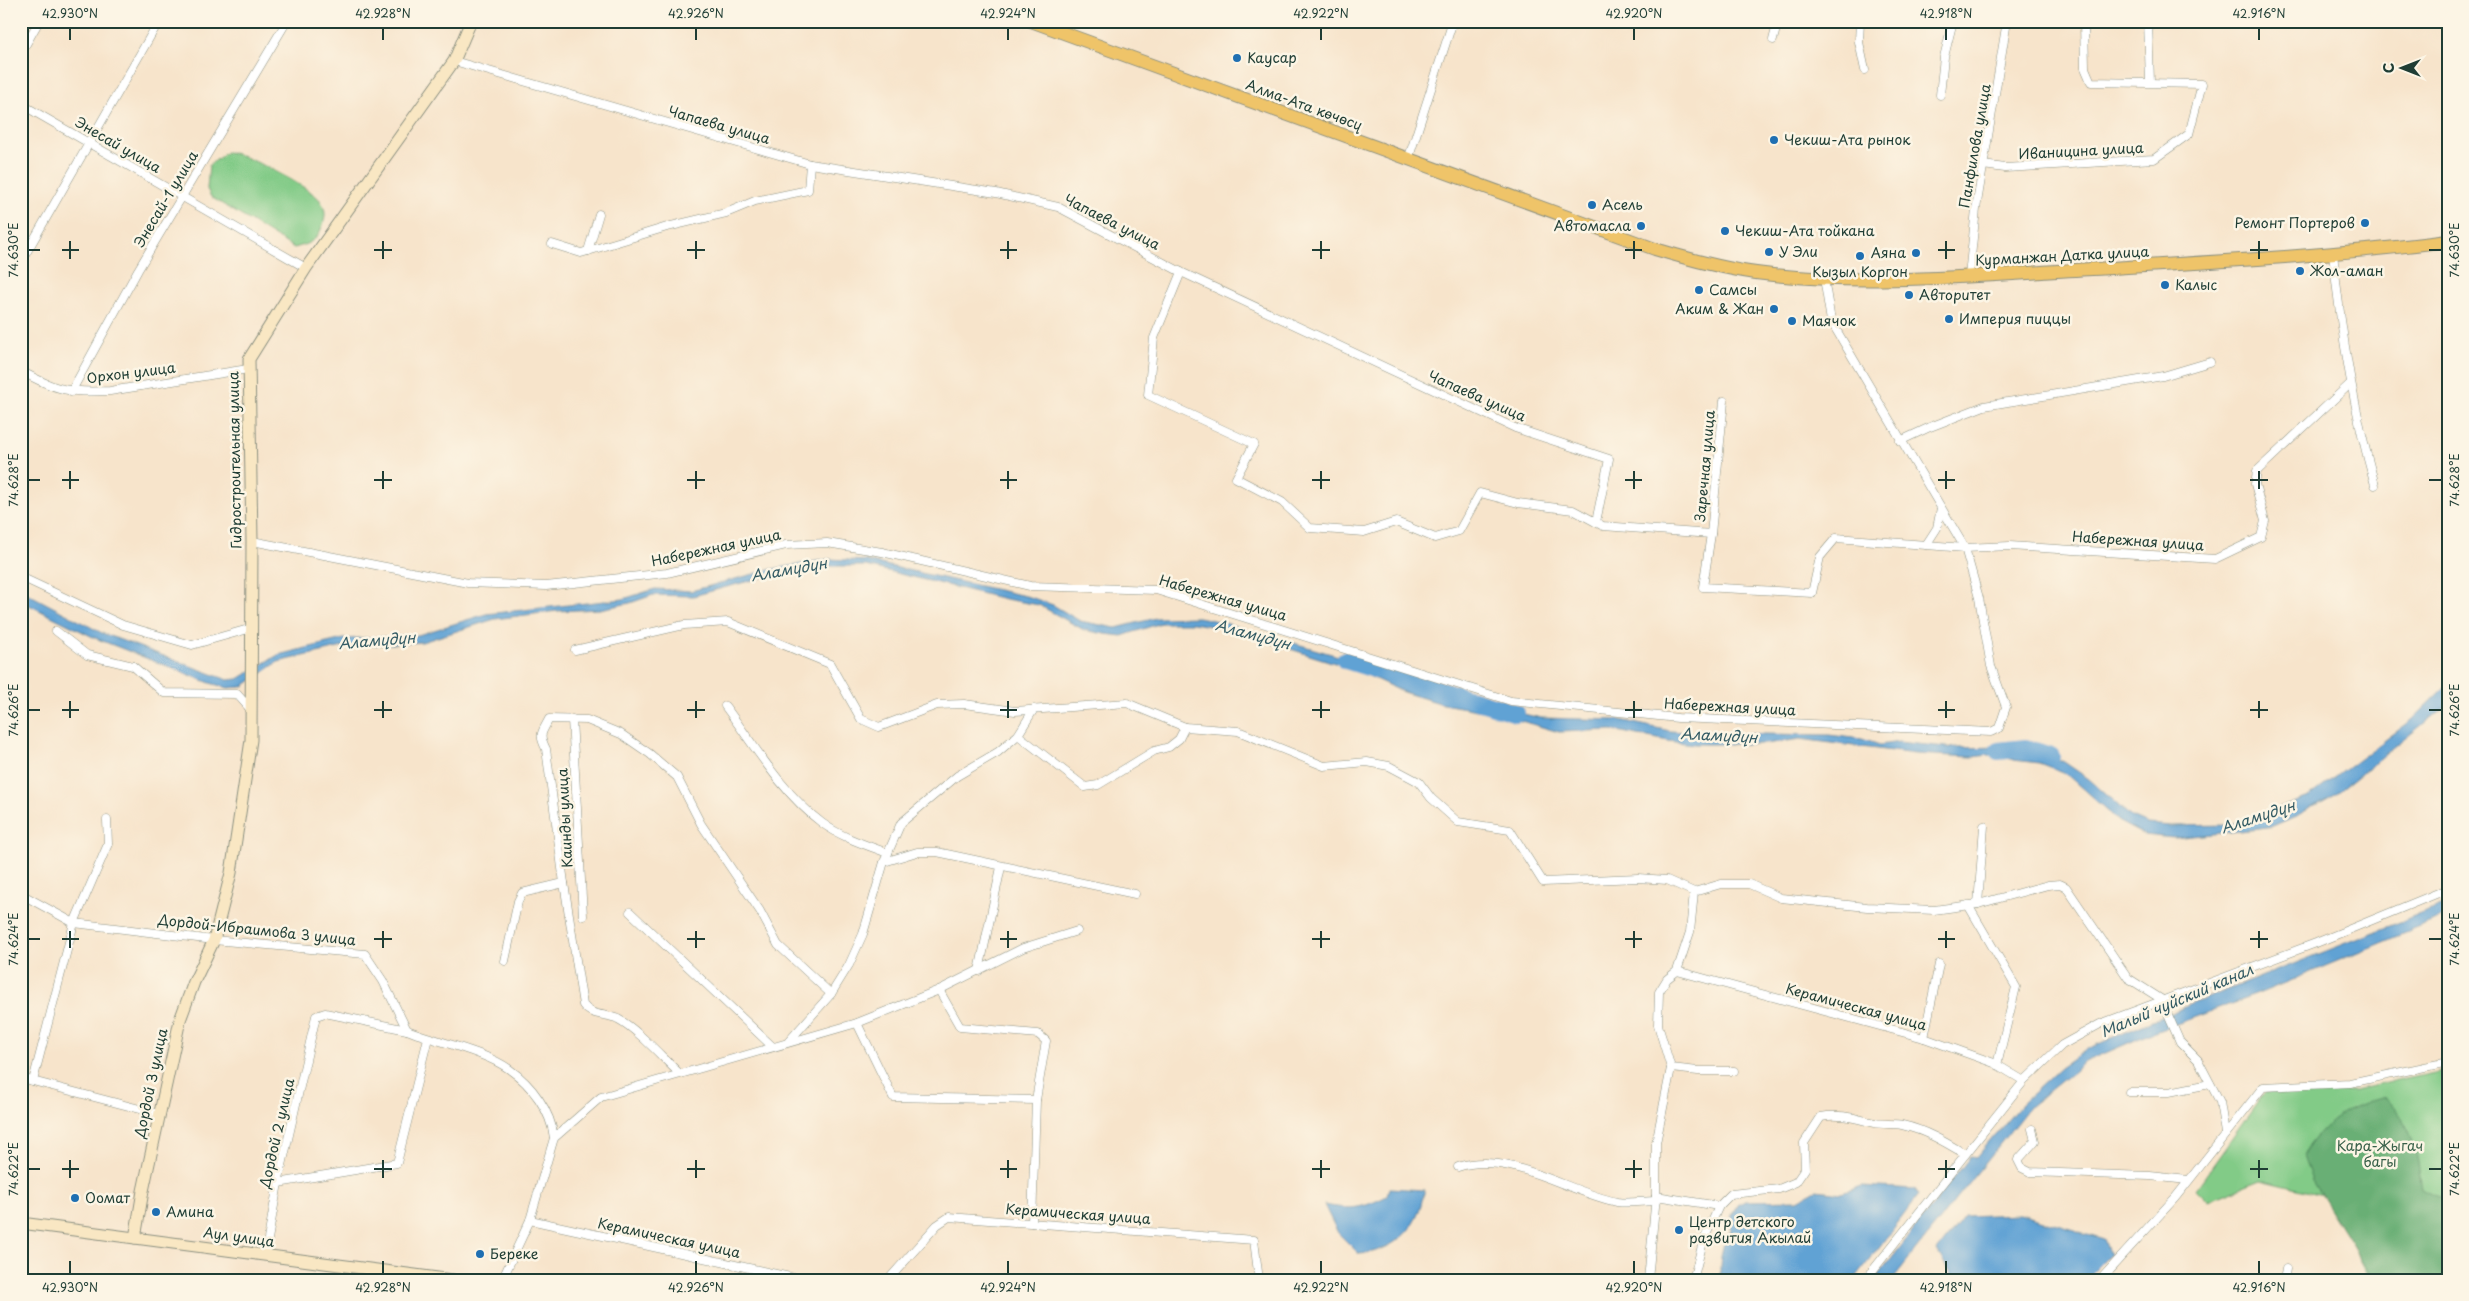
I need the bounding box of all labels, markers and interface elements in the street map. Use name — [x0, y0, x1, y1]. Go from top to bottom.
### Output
text: 42.930°N — [42, 4, 98, 22]
text: 42.928°N — [355, 4, 411, 22]
text: 42.926°N — [668, 4, 724, 22]
text: 42.924°N — [980, 4, 1036, 22]
text: 42.922°N — [1293, 4, 1349, 22]
text: 42.920°N — [1606, 4, 1662, 22]
text: 42.918°N — [1920, 4, 1972, 22]
text: 42.916°N — [2232, 4, 2286, 22]
north arrow — [2376, 42, 2426, 92]
place label: Каусар — [1247, 47, 1297, 68]
marker: Каусар — [1231, 52, 1243, 64]
text: С — [2378, 63, 2399, 73]
street label: Алма-Ата көчөсү — [1243, 74, 1366, 136]
street label: Панфилова улица — [1953, 82, 1996, 210]
street label: Чапаева улица — [666, 100, 773, 149]
street label: Энесай улица — [71, 111, 165, 178]
place label: Чекиш-Ата рынок — [1784, 129, 1911, 150]
marker: Чекиш-Ата рынок — [1768, 134, 1780, 146]
street label: Иваницина улица — [2018, 137, 2144, 164]
street label: Энесай-1 улица — [128, 146, 203, 251]
street label: Чапаева улица — [1061, 188, 1164, 255]
place label: Асель — [1602, 194, 1643, 215]
marker: Асель — [1586, 199, 1598, 211]
place label: Ремонт Портеров — [2235, 212, 2355, 233]
place label: Автомасла — [1554, 215, 1631, 236]
marker: Ремонт Портеров — [2359, 217, 2371, 229]
marker: Автомасла — [1635, 220, 1647, 232]
place label: Чекиш-Ата тойкана — [1735, 220, 1875, 241]
text: 74.630°E — [4, 223, 22, 277]
text: 74.630°E — [2445, 223, 2463, 277]
marker: Чекиш-Ата тойкана — [1719, 225, 1731, 237]
street label: Курманжан Датка улица — [1974, 240, 2150, 271]
place label: У Эли — [1779, 241, 1818, 262]
place label: Аяна — [1871, 242, 1906, 263]
marker: У Эли — [1763, 246, 1775, 258]
marker: Аяна — [1910, 247, 1922, 259]
marker: Кызыл Коргон — [1854, 250, 1866, 262]
place label: Жол-аман — [2309, 260, 2384, 281]
place label: Кызыл Коргон — [1812, 261, 1908, 282]
marker: Жол-аман — [2294, 265, 2306, 277]
place label: Калыс — [2175, 274, 2217, 295]
place label: Самсы — [1709, 279, 1757, 300]
marker: Калыс — [2159, 279, 2171, 291]
marker: Самсы — [1693, 284, 1705, 296]
place label: Авторитет — [1919, 284, 1991, 305]
marker: Авторитет — [1903, 289, 1915, 301]
place label: Аким & Жан — [1675, 298, 1764, 319]
marker: Аким & Жан — [1768, 303, 1780, 315]
place label: Империя пиццы — [1959, 308, 2071, 329]
place label: Маячок — [1802, 310, 1856, 331]
marker: Империя пиццы — [1943, 313, 1955, 325]
marker: Маячок — [1786, 315, 1798, 327]
street label: Орхон улица — [85, 357, 177, 388]
street label: Чапаева улица — [1425, 365, 1530, 427]
street label: Гидростроительная улица — [222, 371, 247, 549]
street label: Заречная улица — [1689, 409, 1720, 522]
text: 74.628°E — [4, 453, 22, 507]
text: 74.628°E — [2445, 453, 2463, 507]
street label: Набережная улица — [649, 523, 783, 572]
street label: Набережная улица — [2071, 525, 2205, 556]
water label: Аламүдүн — [749, 550, 830, 587]
street label: Набережная улица — [1157, 569, 1290, 626]
water label: Аламүдүн — [1213, 612, 1295, 655]
water label: Аламүдүн — [338, 625, 418, 654]
text: 74.626°E — [4, 683, 22, 737]
text: 74.626°E — [2445, 683, 2463, 737]
street label: Набережная улица — [1664, 693, 1797, 720]
water label: Аламүдүн — [1680, 721, 1760, 748]
street label: Каинды улица — [551, 768, 578, 868]
water label: Аламүдүн — [2217, 792, 2299, 838]
street label: Дордой-Ибраимова 3 улица — [156, 909, 357, 950]
text: 74.624°E — [4, 912, 22, 966]
text: 74.624°E — [2445, 912, 2463, 966]
water label: Малый чуйский канал — [2096, 957, 2256, 1042]
street label: Керамическая улица — [1783, 978, 1929, 1036]
street label: Дордой 3 улица — [128, 1026, 172, 1140]
street label: Дордой 2 улица — [253, 1076, 299, 1191]
park label: Кара-Жыгач багы — [2337, 1135, 2423, 1172]
text: 74.622°E — [4, 1142, 22, 1196]
text: 74.622°E — [2445, 1142, 2463, 1196]
place label: Оомат — [85, 1187, 130, 1208]
marker: Оомат — [69, 1192, 81, 1204]
street label: Керамическая улица — [1005, 1198, 1152, 1229]
place label: Амина — [166, 1201, 214, 1222]
marker: Амина — [150, 1206, 162, 1218]
place label: Центр детского развития Акылай — [1689, 1211, 1811, 1248]
street label: Керамическая улица — [596, 1212, 743, 1263]
street label: Аул улица — [202, 1221, 276, 1252]
marker: Центр детского развития Акылай — [1673, 1224, 1685, 1236]
place label: Береке — [490, 1243, 539, 1264]
marker: Береке — [474, 1248, 486, 1260]
text: 42.930°N — [42, 1278, 98, 1296]
text: 42.928°N — [355, 1278, 411, 1296]
text: 42.926°N — [668, 1278, 724, 1296]
text: 42.924°N — [980, 1278, 1036, 1296]
text: 42.922°N — [1293, 1278, 1349, 1296]
text: 42.920°N — [1606, 1278, 1662, 1296]
text: 42.918°N — [1920, 1278, 1972, 1296]
text: 42.916°N — [2232, 1278, 2286, 1296]

